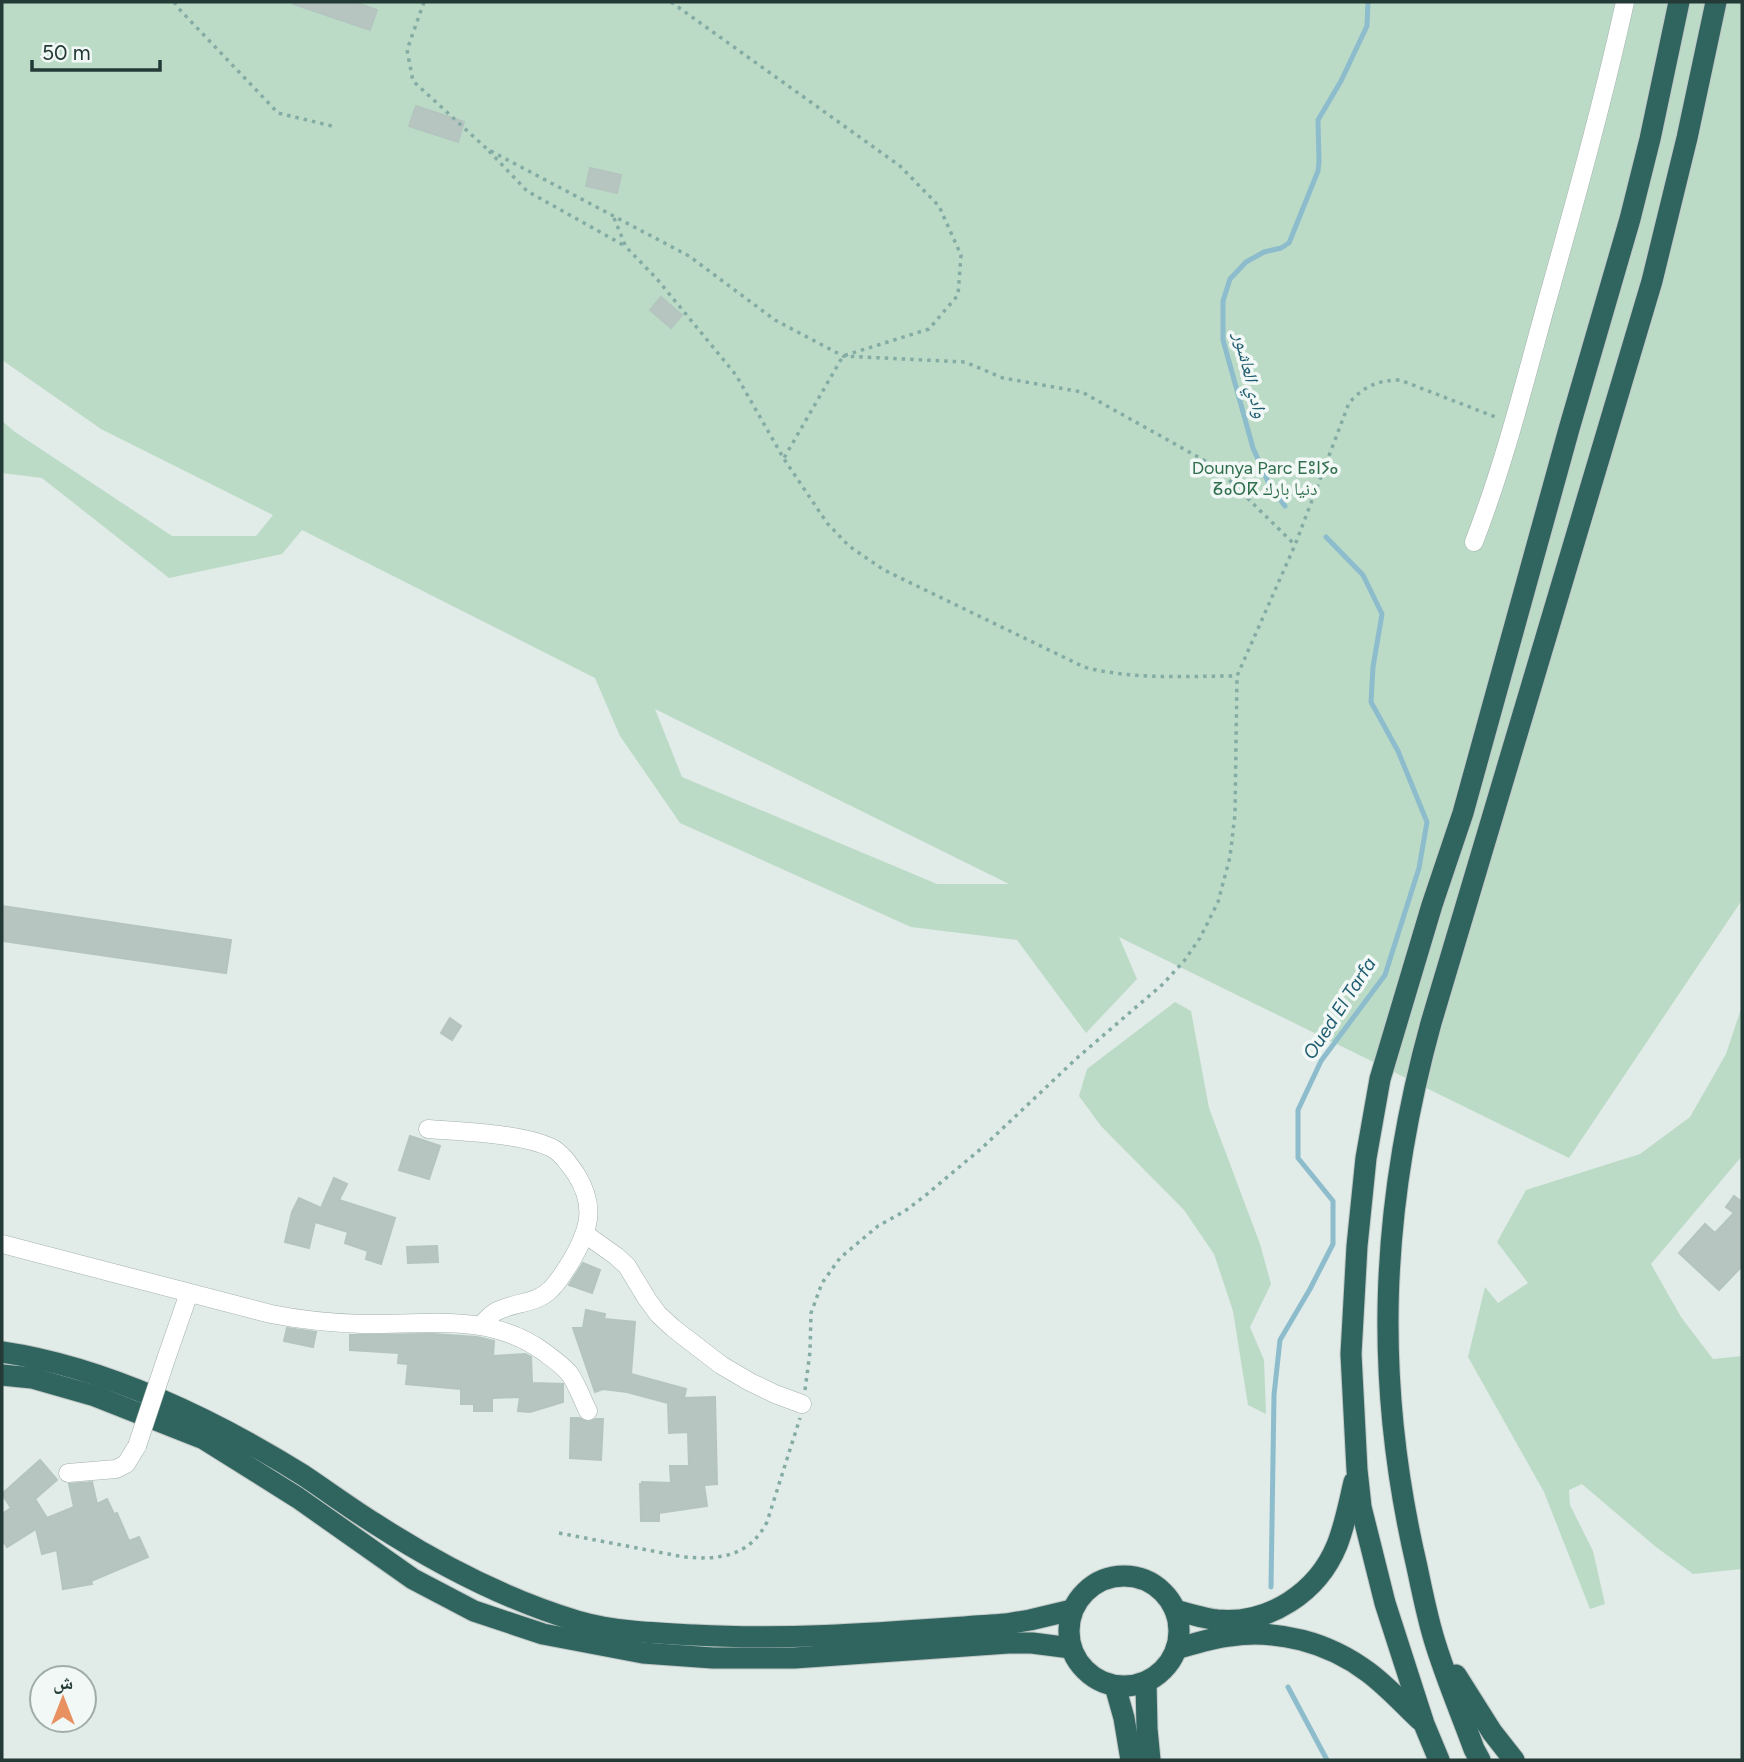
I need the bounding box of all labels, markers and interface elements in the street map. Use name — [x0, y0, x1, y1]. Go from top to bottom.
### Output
scale bar — [32, 28, 159, 72]
text: 50 m — [42, 40, 91, 65]
water label: وادي العاشور — [1225, 328, 1272, 421]
park label: Dounya Parc ⴹⵓⵏⵢⴰ ⵒⴰⵔⴽ دنيا بارك — [1192, 457, 1338, 500]
water label: Oued El Tarfa — [1298, 953, 1381, 1064]
north arrow — [28, 1664, 98, 1734]
text: ش — [53, 1671, 73, 1694]

